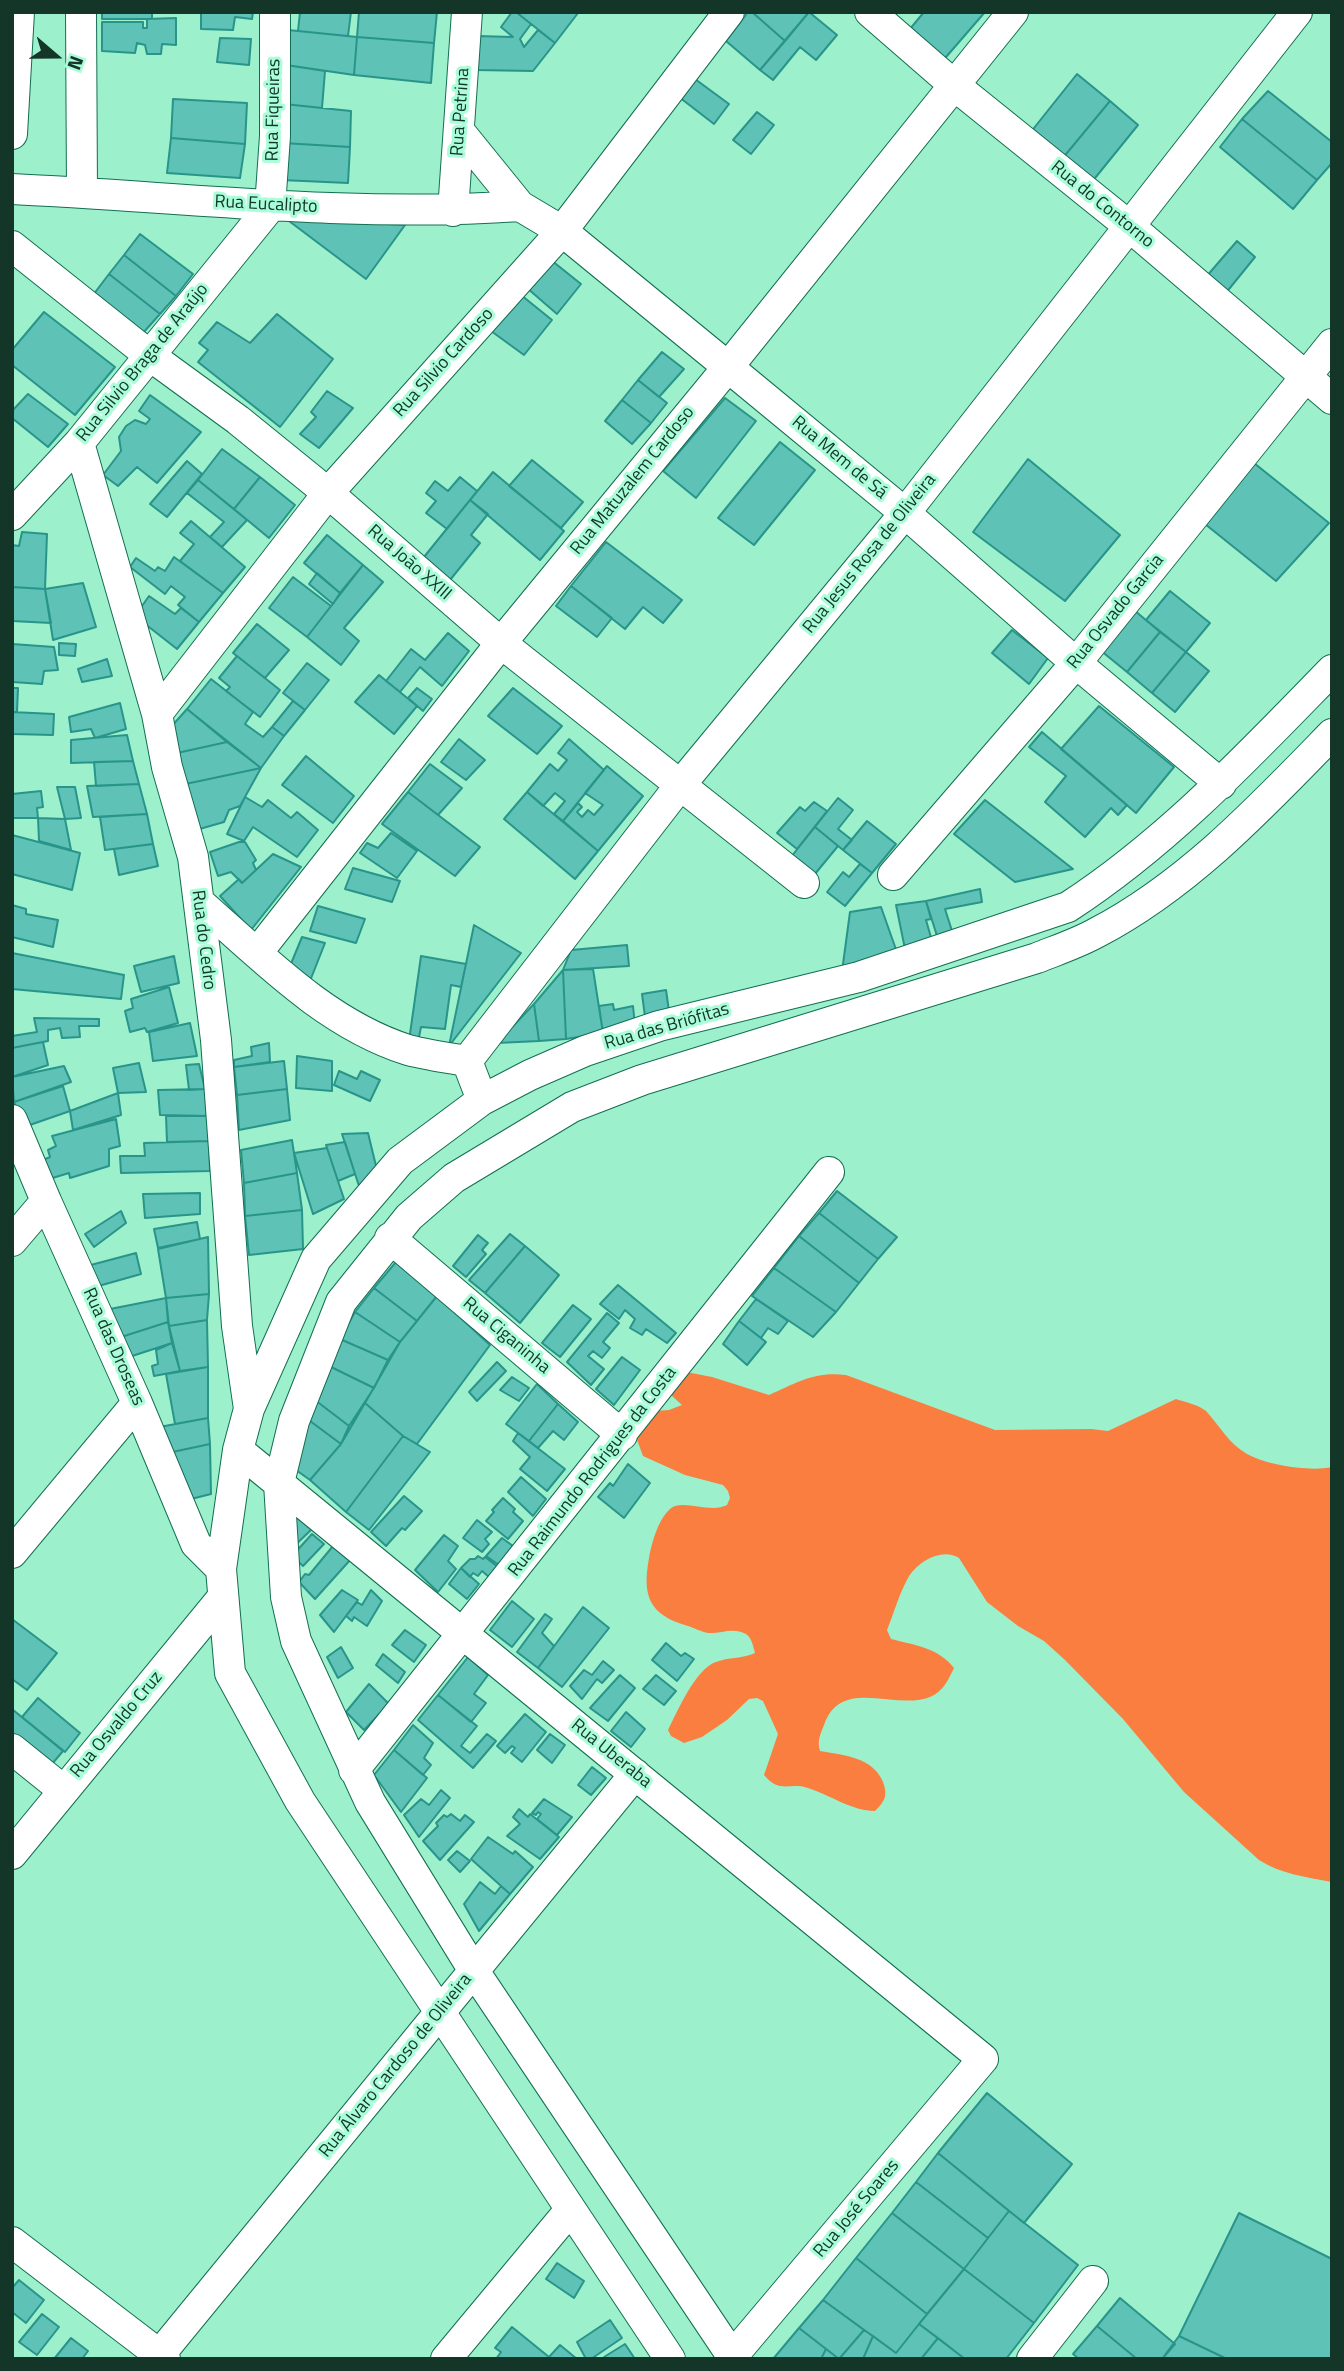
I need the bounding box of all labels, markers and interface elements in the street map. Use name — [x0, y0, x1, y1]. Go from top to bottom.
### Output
north arrow — [21, 21, 91, 91]
text: N — [60, 52, 92, 74]
street label: Rua Fiqueiras — [262, 58, 286, 162]
street label: Rua Petrina — [447, 67, 475, 157]
street label: Rua do Contorno — [1046, 157, 1158, 253]
street label: Rua Eucalipto — [214, 192, 318, 218]
street label: Rua Silvio Braga de Araújo — [72, 279, 214, 447]
street label: Rua Silvio Cardoso — [389, 304, 499, 422]
street label: Rua Matuzalem Cardoso — [566, 402, 700, 560]
street label: Rua Mem de Sá — [787, 412, 891, 504]
street label: Rua Jesus Rosa de Oliveira — [799, 470, 941, 638]
street label: Rua João XXIII — [363, 521, 455, 605]
street label: Rua Osvado Garcia — [1063, 550, 1169, 674]
street label: Rua do Cedro — [186, 889, 220, 991]
street label: Rua das Briófitas — [602, 999, 732, 1055]
street label: Rua das Droseas — [77, 1285, 149, 1409]
street label: Rua Ciganinha — [458, 1293, 554, 1379]
street label: Rua Raimundo Rodrigues da Costa — [504, 1363, 682, 1581]
street label: Rua Osvaldo Cruz — [66, 1667, 168, 1783]
street label: Rua Uberaba — [566, 1715, 656, 1793]
street label: Rua Álvaro Cardoso de Oliveira — [315, 1970, 477, 2162]
street label: Rua José Soares — [810, 2156, 904, 2262]

